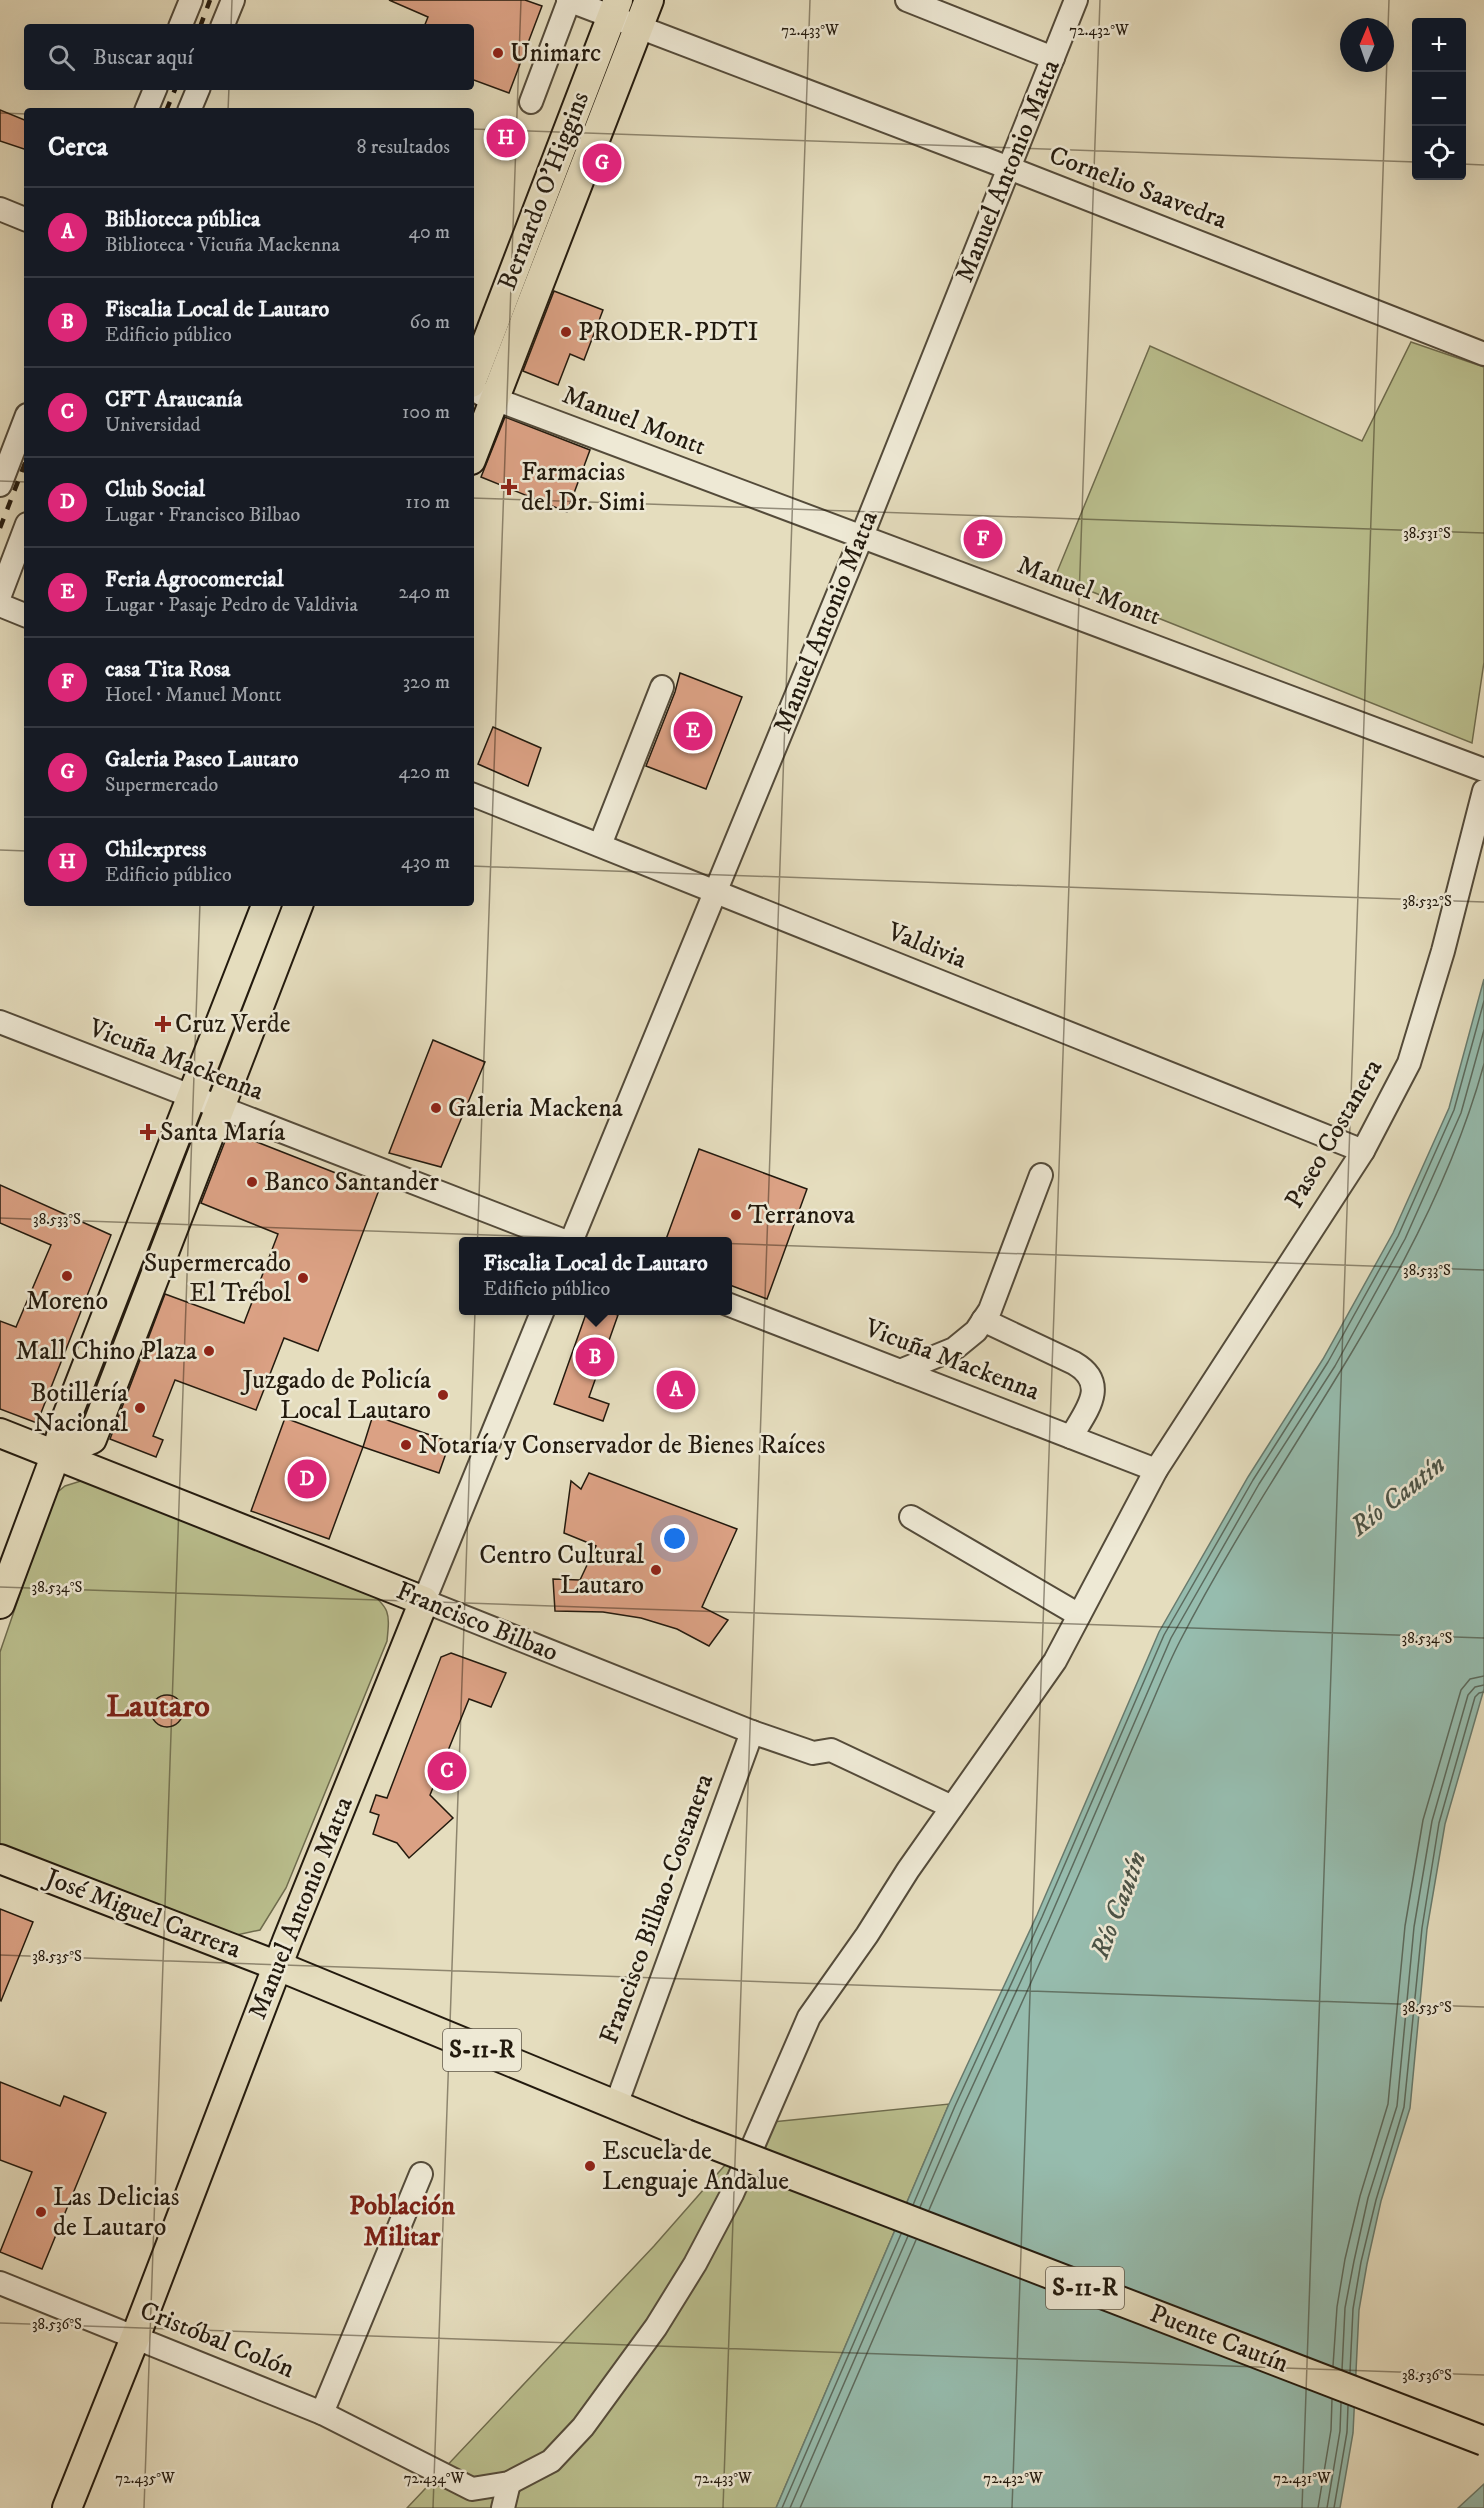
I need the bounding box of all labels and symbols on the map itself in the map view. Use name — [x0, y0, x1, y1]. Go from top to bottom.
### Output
north arrow — [1340, 18, 1394, 72]
text: 72.433°W — [781, 21, 839, 40]
text: 72.432°W — [1069, 21, 1129, 40]
place label: Unimarc — [510, 37, 601, 70]
marker: Unimarc — [491, 46, 505, 60]
street label: Manuel Antonio Matta — [948, 55, 1068, 287]
street label: Bernardo O'Higgins — [492, 87, 596, 295]
pin: H — [486, 116, 526, 160]
street label: Cornelio Saavedra — [1044, 139, 1232, 237]
pin: G — [582, 140, 622, 186]
place label: PRODER-PDTI — [578, 316, 759, 349]
marker: PRODER-PDTI — [559, 325, 573, 339]
street label: Manuel Montt — [558, 379, 710, 463]
place label: Farmacias del Dr. Simi — [521, 456, 645, 519]
marker: Farmacias del Dr. Simi — [502, 480, 516, 494]
street label: Manuel Antonio Matta — [766, 506, 886, 738]
pin: F — [964, 516, 1002, 562]
text: 38.531°S — [1403, 524, 1451, 543]
street label: Manuel Montt — [1013, 549, 1165, 633]
pin: E — [674, 708, 712, 754]
text: 38.532°S — [1402, 892, 1452, 911]
street label: Valdivia — [882, 915, 971, 977]
place label: Cruz Verde — [175, 1008, 290, 1041]
street label: Vicuña Mackenna — [83, 1011, 268, 1108]
marker: Cruz Verde — [156, 1017, 170, 1031]
street label: Paseo Costanera — [1278, 1054, 1390, 1214]
place label: Galeria Mackena — [448, 1092, 623, 1125]
marker: Galeria Mackena — [429, 1101, 443, 1115]
place label: Santa María — [160, 1116, 285, 1149]
marker: Santa María — [141, 1125, 155, 1139]
place label: Banco Santander — [264, 1166, 439, 1199]
marker: Banco Santander — [245, 1175, 259, 1189]
place label: Terranova — [748, 1199, 855, 1232]
marker: Terranova — [729, 1208, 743, 1222]
text: 38.533°S — [33, 1210, 81, 1229]
place label: Supermercado El Trébol — [144, 1247, 291, 1310]
text: 38.533°S — [1403, 1261, 1451, 1280]
marker: Moreno — [60, 1269, 74, 1283]
marker: Supermercado El Trébol — [296, 1271, 310, 1285]
place label: Moreno — [26, 1285, 108, 1318]
street label: Vicuña Mackenna — [859, 1311, 1044, 1408]
pin: B — [576, 1334, 614, 1380]
place label: Mall Chino Plaza — [16, 1335, 197, 1368]
marker: Mall Chino Plaza — [202, 1344, 216, 1358]
place label: Juzgado de Policía Local Lautaro — [240, 1364, 431, 1427]
pin: A — [656, 1368, 696, 1412]
place label: Botillería Nacional — [30, 1377, 128, 1440]
marker: Juzgado de Policía Local Lautaro — [436, 1388, 450, 1402]
marker: Botillería Nacional — [133, 1401, 147, 1415]
place label: Notaría y Conservador de Bienes Raíces — [418, 1429, 825, 1462]
marker: Notaría y Conservador de Bienes Raíces — [399, 1438, 413, 1452]
water label: Río Cautín — [1343, 1448, 1453, 1544]
pin: D — [288, 1456, 326, 1502]
your location — [660, 1524, 689, 1553]
place label: Centro Cultural Lautaro — [479, 1539, 644, 1602]
marker: Centro Cultural Lautaro — [649, 1563, 663, 1577]
street label: Francisco Bilbao — [391, 1575, 563, 1669]
text: 38.534°S — [32, 1578, 83, 1597]
text: 38.534°S — [1402, 1629, 1453, 1648]
district label: Lautaro — [106, 1687, 210, 1727]
pin: C — [428, 1748, 466, 1794]
street label: Francisco Bilbao-Costanera — [593, 1769, 721, 2049]
street label: Manuel Antonio Matta — [241, 1792, 361, 2024]
water label: Río Cautín — [1083, 1846, 1155, 1964]
street label: José Miguel Carrera — [39, 1861, 245, 1966]
text: 38.535°S — [32, 1947, 82, 1966]
text: 38.535°S — [1402, 1998, 1452, 2017]
road number: S-11-R — [443, 2029, 521, 2071]
place label: Escuela de Lenguaje Andalue — [602, 2135, 789, 2198]
marker: Escuela de Lenguaje Andalue — [583, 2159, 597, 2173]
place label: Las Delicias de Lautaro — [53, 2181, 179, 2244]
district label: Población Militar — [349, 2189, 456, 2254]
marker: Las Delicias de Lautaro — [34, 2205, 48, 2219]
road number: S-11-R — [1046, 2267, 1124, 2309]
street label: Cristóbal Colón — [135, 2294, 299, 2386]
street label: Puente Cautín — [1145, 2297, 1293, 2381]
text: 38.536°S — [32, 2315, 82, 2334]
text: 38.536°S — [1402, 2366, 1452, 2385]
text: 72.435°W — [115, 2469, 175, 2488]
text: 72.434°W — [404, 2469, 465, 2488]
text: 72.433°W — [694, 2469, 752, 2488]
text: 72.432°W — [983, 2469, 1043, 2488]
text: 72.431°W — [1273, 2469, 1331, 2488]

